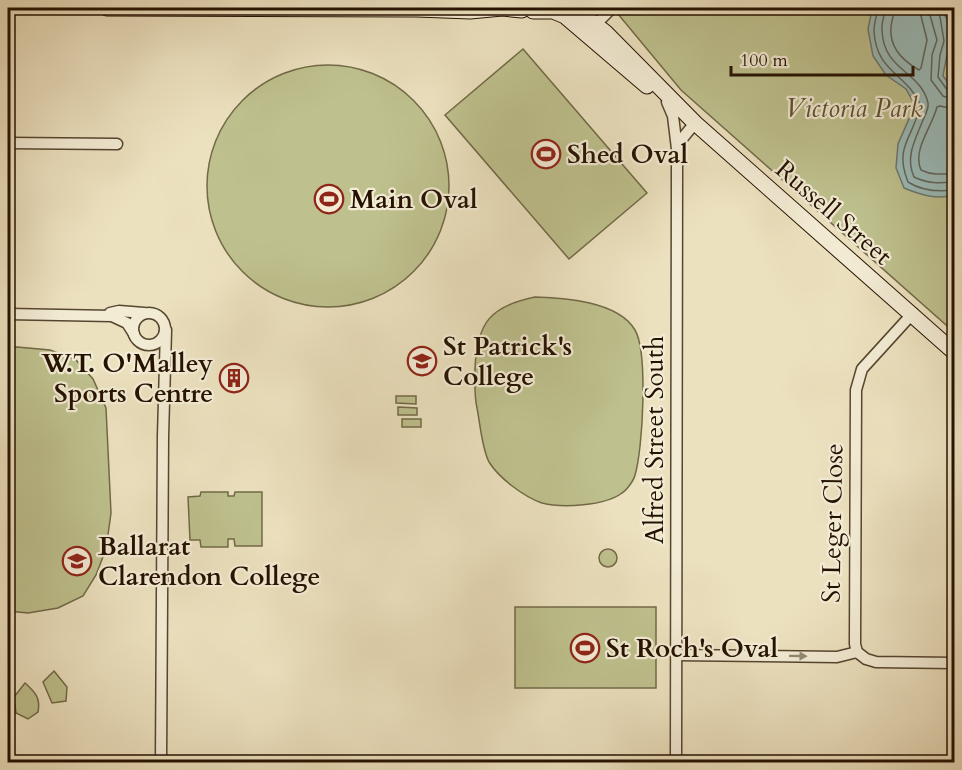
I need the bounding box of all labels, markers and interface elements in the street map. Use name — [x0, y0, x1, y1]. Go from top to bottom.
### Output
scale bar — [731, 39, 912, 77]
text: 100 m — [740, 48, 788, 73]
park label: Victoria Park — [785, 91, 923, 126]
place label: Shed Oval — [567, 137, 688, 172]
sports icon: Shed Oval — [530, 138, 562, 170]
street label: Russell Street — [768, 152, 900, 273]
place label: Main Oval — [350, 182, 478, 217]
sports icon: Main Oval — [313, 183, 345, 215]
place label: St Patrick's College — [443, 329, 572, 394]
street label: Alfred Street South — [637, 336, 672, 544]
school or university icon: St Patrick's College — [406, 345, 438, 377]
place label: W.T. O'Malley Sports Centre — [41, 346, 213, 411]
building icon: W.T. O'Malley Sports Centre — [218, 362, 250, 394]
street label: St Leger Close — [814, 443, 851, 603]
place label: Ballarat Clarendon College — [98, 529, 320, 594]
school or university icon: Ballarat Clarendon College — [61, 545, 93, 577]
place label: St Roch's Oval — [606, 631, 779, 666]
sports icon: St Roch's Oval — [569, 632, 601, 664]
one-way arrow — [788, 651, 807, 661]

